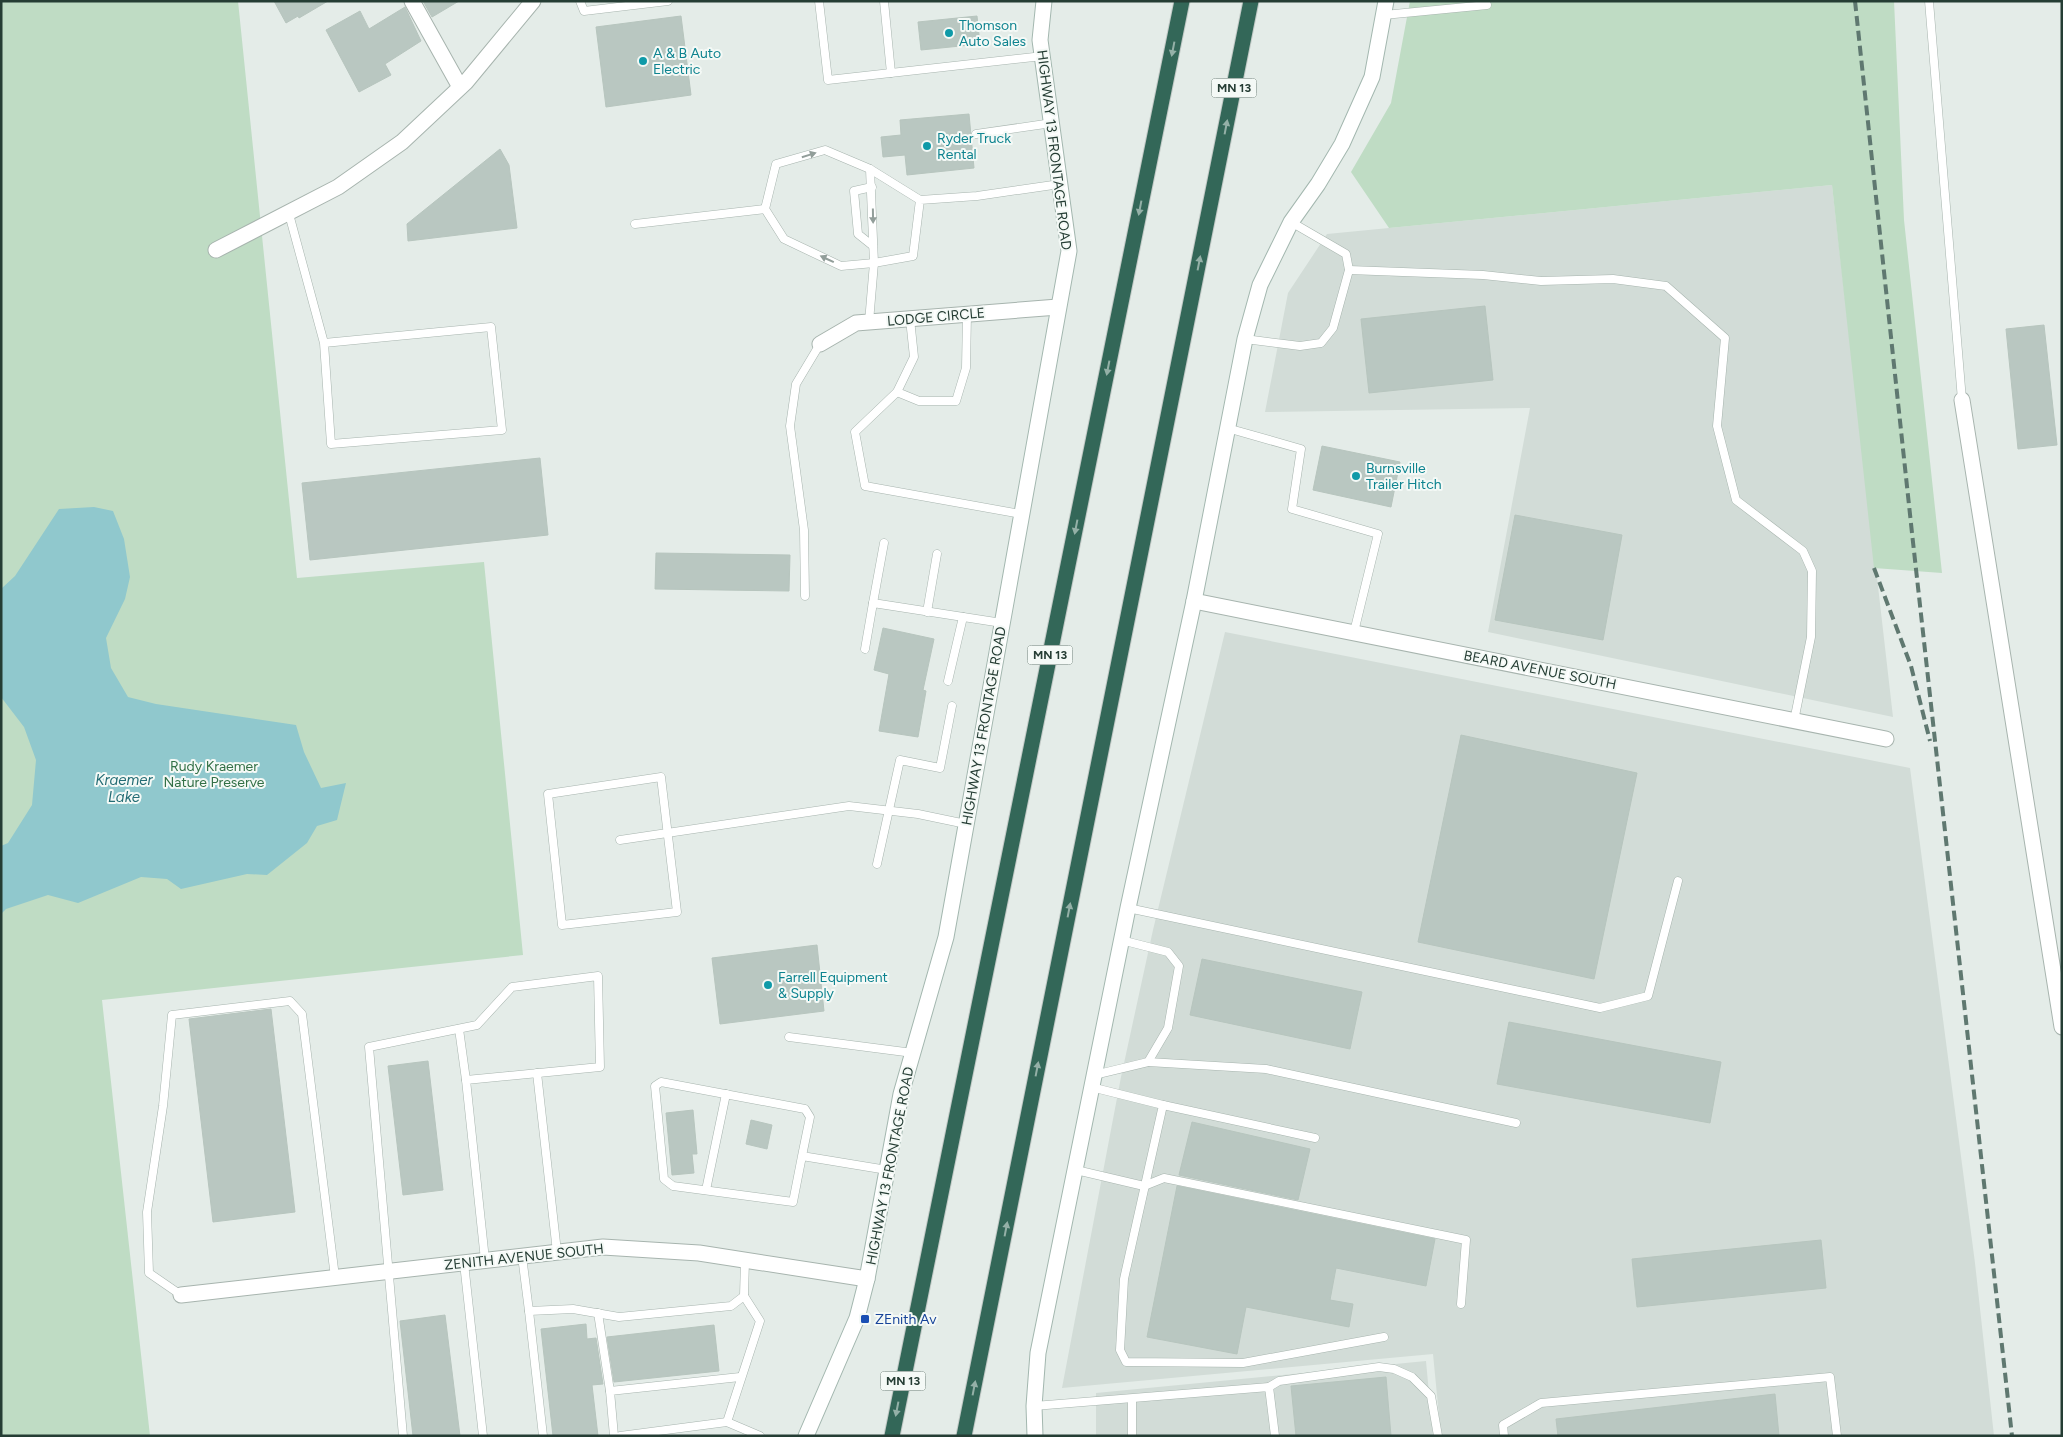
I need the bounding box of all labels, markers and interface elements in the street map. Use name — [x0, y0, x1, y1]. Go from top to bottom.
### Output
place label: Thomson Auto Sales — [959, 17, 1026, 50]
marker: Thomson Auto Sales — [943, 27, 955, 39]
one-way arrow — [1168, 41, 1176, 57]
place label: A & B Auto Electric — [653, 45, 721, 78]
street label: HIGHWAY 13 FRONTAGE ROAD — [1033, 49, 1075, 251]
marker: A & B Auto Electric — [637, 55, 649, 67]
road number: MN 13 — [1212, 78, 1256, 98]
one-way arrow — [1222, 119, 1230, 134]
place label: Ryder Truck Rental — [937, 130, 1011, 163]
marker: Ryder Truck Rental — [921, 140, 933, 152]
one-way arrow — [801, 150, 816, 158]
one-way arrow — [1136, 201, 1144, 217]
one-way arrow — [869, 208, 877, 224]
one-way arrow — [820, 255, 834, 263]
one-way arrow — [1195, 255, 1203, 271]
street label: LODGE CIRCLE — [886, 304, 986, 330]
one-way arrow — [1104, 360, 1112, 375]
place label: Burnsville Trailer Hitch — [1366, 460, 1442, 493]
marker: Burnsville Trailer Hitch — [1350, 470, 1362, 482]
one-way arrow — [1072, 519, 1080, 534]
street label: HIGHWAY 13 FRONTAGE ROAD — [958, 625, 1010, 827]
road number: MN 13 — [1028, 646, 1072, 664]
street label: BEARD AVENUE SOUTH — [1462, 647, 1618, 693]
park label: Rudy Kraemer Nature Preserve — [164, 758, 265, 791]
water label: Kraemer Lake — [95, 771, 154, 806]
one-way arrow — [1066, 902, 1074, 918]
place label: Farrell Equipment & Supply — [778, 969, 888, 1002]
marker: Farrell Equipment & Supply — [762, 979, 774, 991]
one-way arrow — [1034, 1061, 1042, 1077]
street label: HIGHWAY 13 FRONTAGE ROAD — [862, 1065, 918, 1267]
one-way arrow — [1002, 1220, 1010, 1236]
street label: ZENITH AVENUE SOUTH — [443, 1240, 605, 1274]
place label: ZEnith Av — [875, 1311, 937, 1328]
marker: ZEnith Av — [859, 1313, 871, 1325]
road number: MN 13 — [880, 1372, 926, 1390]
one-way arrow — [970, 1380, 978, 1396]
one-way arrow — [893, 1401, 901, 1416]

